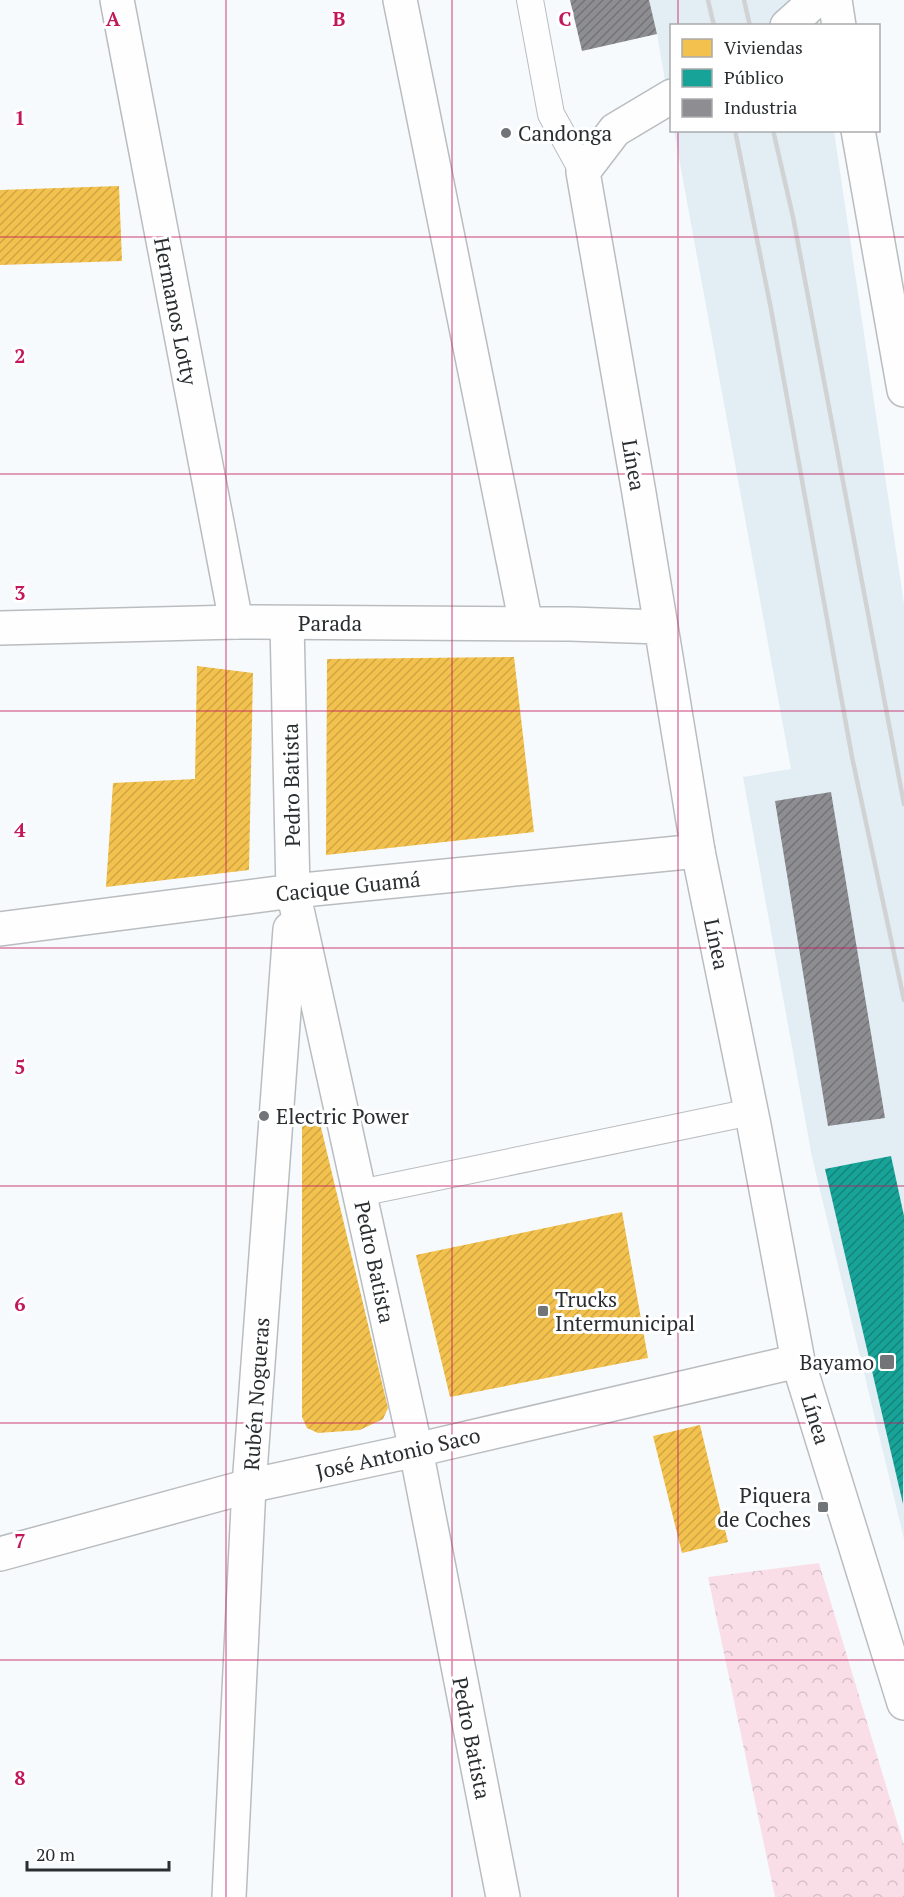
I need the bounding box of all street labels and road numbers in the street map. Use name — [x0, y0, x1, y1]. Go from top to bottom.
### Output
street label: Hermanos Lotty — [148, 235, 204, 388]
street label: Línea — [616, 437, 652, 493]
street label: Parada — [298, 609, 362, 637]
street label: Pedro Batista — [276, 722, 306, 847]
street label: Cacique Guamá — [274, 864, 422, 908]
street label: Línea — [698, 916, 736, 972]
street label: Pedro Batista — [348, 1198, 402, 1326]
street label: Rubén Nogueras — [237, 1316, 275, 1472]
street label: Línea — [795, 1390, 837, 1448]
street label: José Antonio Saco — [313, 1420, 483, 1486]
street label: Pedro Batista — [446, 1674, 498, 1802]

